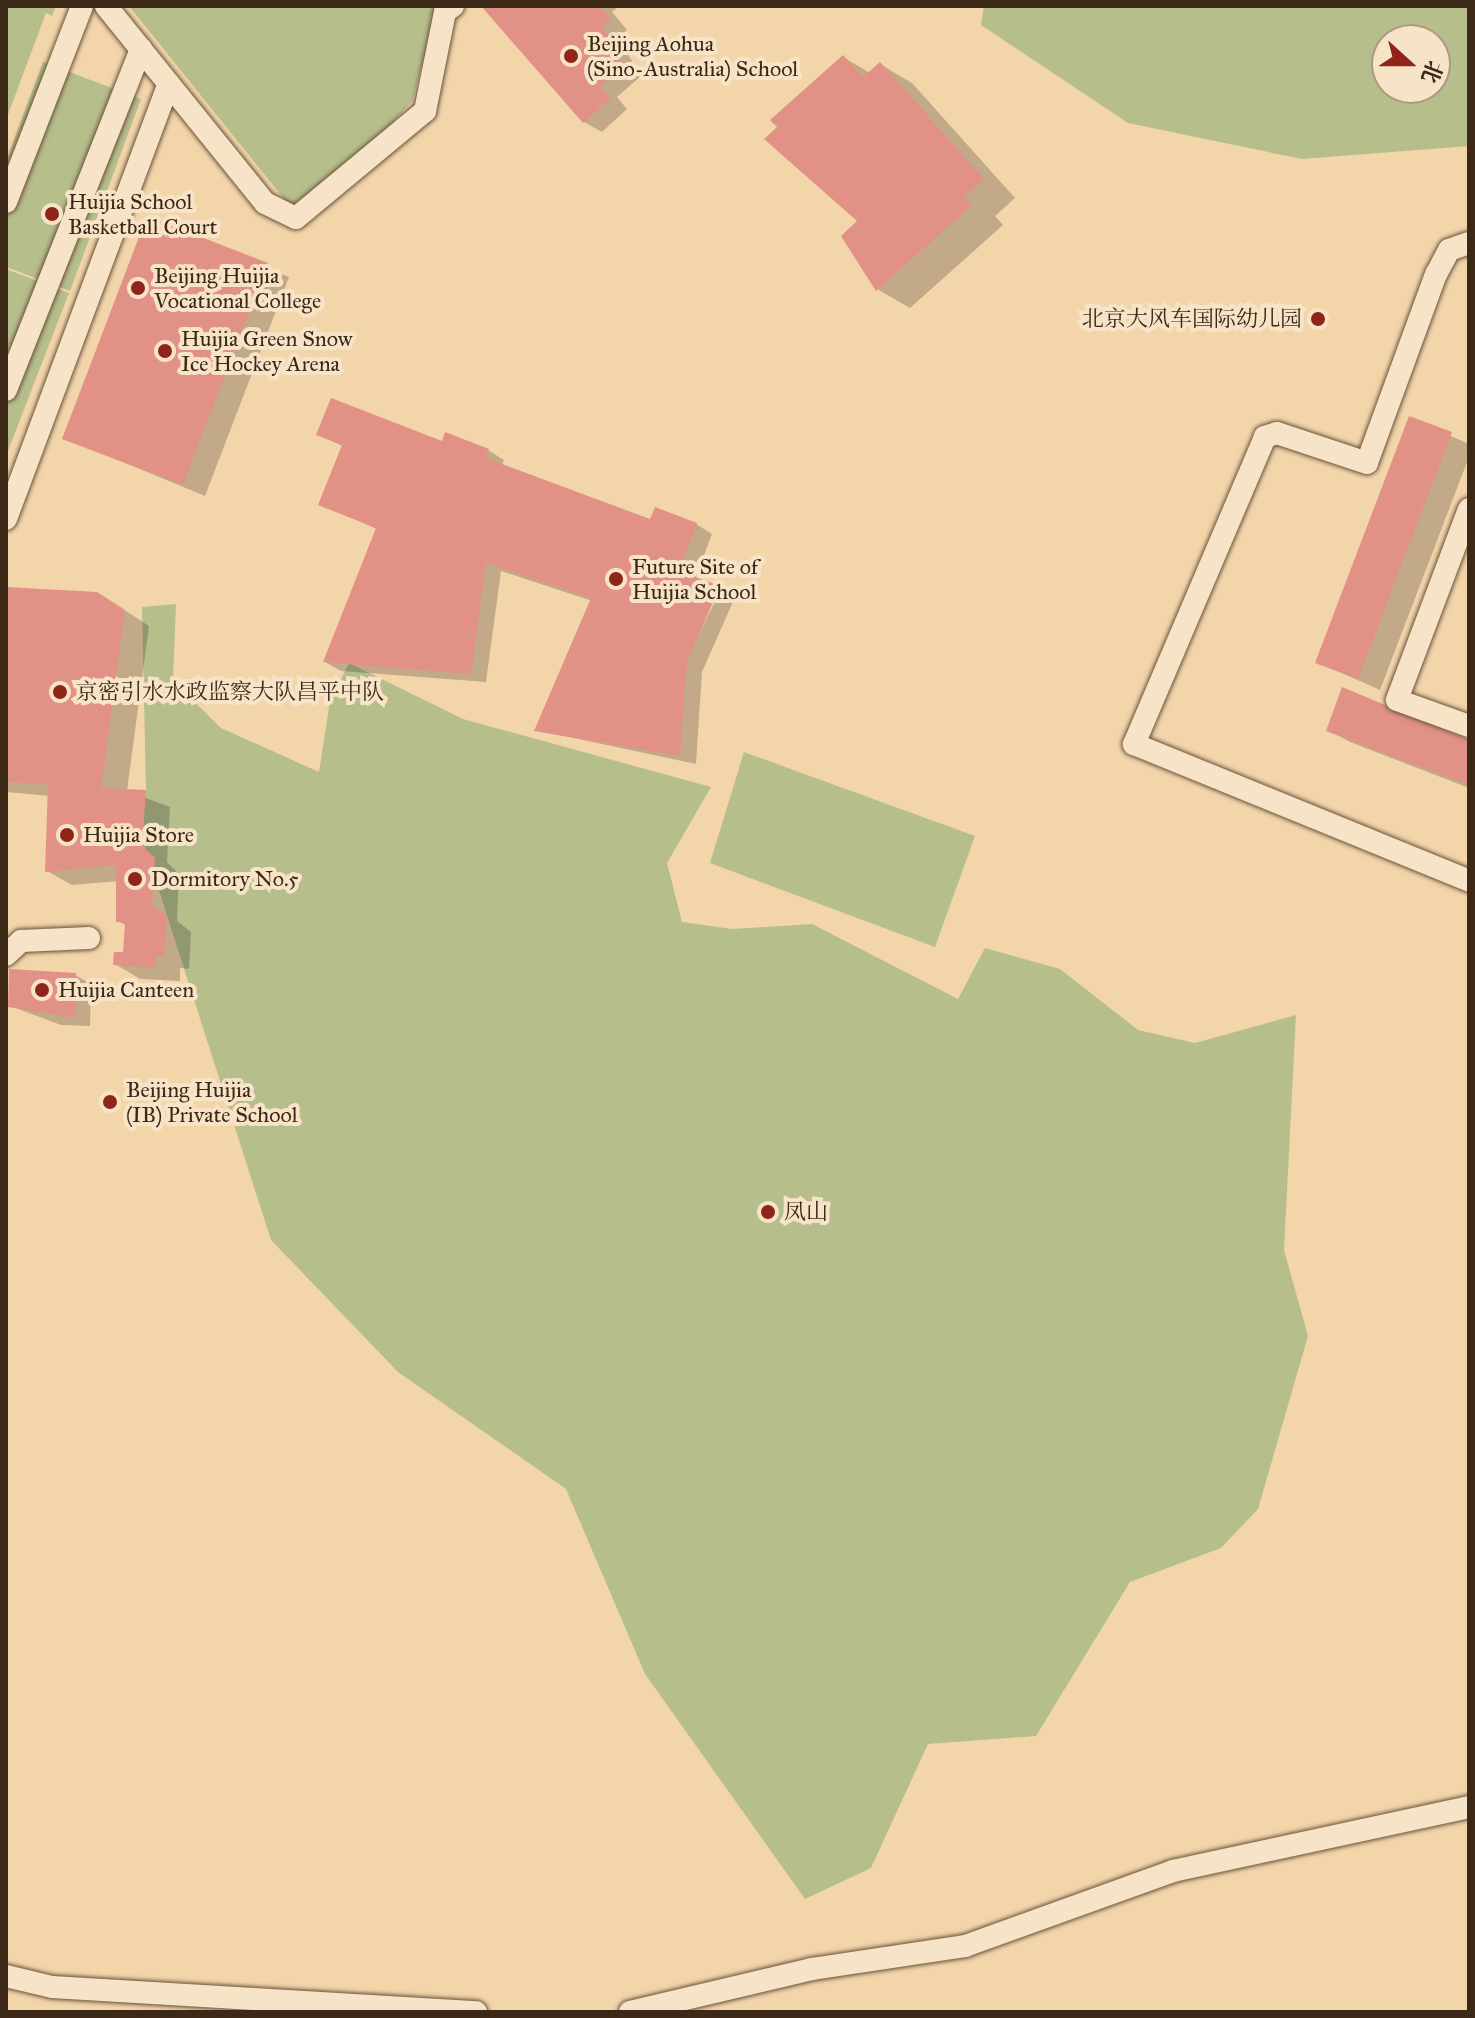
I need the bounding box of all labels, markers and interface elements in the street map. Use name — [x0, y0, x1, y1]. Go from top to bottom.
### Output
north arrow — [1371, 24, 1451, 104]
place label: Beijing Aohua (Sino-Australia) School — [587, 30, 798, 82]
marker: Beijing Aohua (Sino-Australia) School — [562, 47, 580, 65]
text: 北 — [1415, 57, 1449, 87]
place label: Huijia School Basketball Court — [68, 188, 217, 240]
marker: Huijia School Basketball Court — [43, 205, 61, 223]
place label: Beijing Huijia Vocational College — [154, 262, 321, 314]
marker: Beijing Huijia Vocational College — [129, 279, 147, 297]
place label: 北京大风车国际幼儿园 — [1082, 306, 1302, 332]
marker: 北京大风车国际幼儿园 — [1309, 310, 1327, 328]
place label: Huijia Green Snow Ice Hockey Arena — [181, 325, 352, 376]
marker: Huijia Green Snow Ice Hockey Arena — [156, 342, 174, 360]
place label: Future Site of Huijia School — [632, 553, 758, 604]
marker: Future Site of Huijia School — [607, 570, 625, 588]
place label: 京密引水水政监察大队昌平中队 — [76, 679, 384, 705]
marker: 京密引水水政监察大队昌平中队 — [51, 683, 69, 701]
place label: Huijia Store — [83, 822, 194, 848]
marker: Huijia Store — [58, 826, 76, 844]
place label: Dormitory No.5 — [151, 866, 299, 892]
marker: Dormitory No.5 — [126, 870, 144, 888]
place label: Huijia Canteen — [58, 977, 194, 1003]
marker: Huijia Canteen — [33, 981, 51, 999]
place label: Beijing Huijia (IB) Private School — [126, 1076, 298, 1128]
marker: Beijing Huijia (IB) Private School — [101, 1093, 119, 1111]
place label: 凤山 — [784, 1199, 828, 1225]
marker: 凤山 — [759, 1203, 777, 1221]

